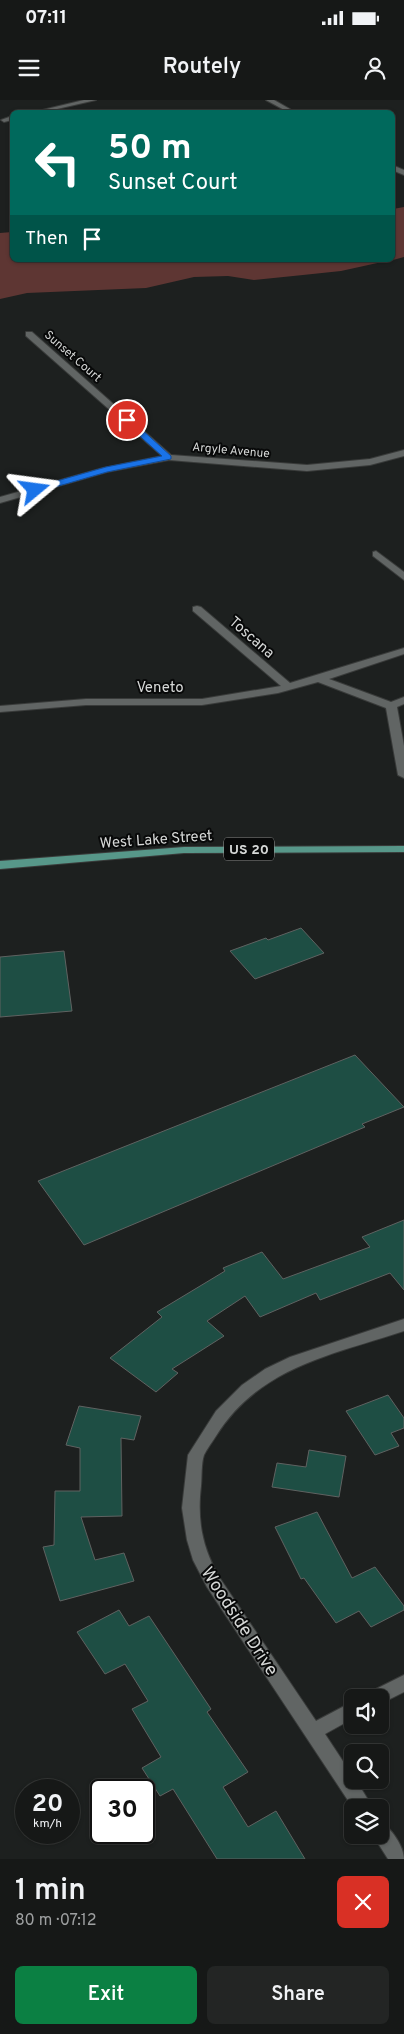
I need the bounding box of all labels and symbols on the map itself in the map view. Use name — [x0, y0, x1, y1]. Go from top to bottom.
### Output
street label: Sunset Court — [40, 328, 104, 386]
pin — [106, 399, 148, 441]
street label: Argyle Avenue — [191, 440, 270, 462]
position arrow — [8, 463, 60, 515]
street label: Toscana — [224, 613, 278, 663]
street label: Veneto — [136, 679, 184, 698]
street label: West Lake Street — [99, 827, 213, 854]
road number: US 20 — [224, 838, 274, 861]
street label: Woodside Drive — [195, 1563, 282, 1681]
speed limit sign: 30 — [90, 1779, 155, 1844]

